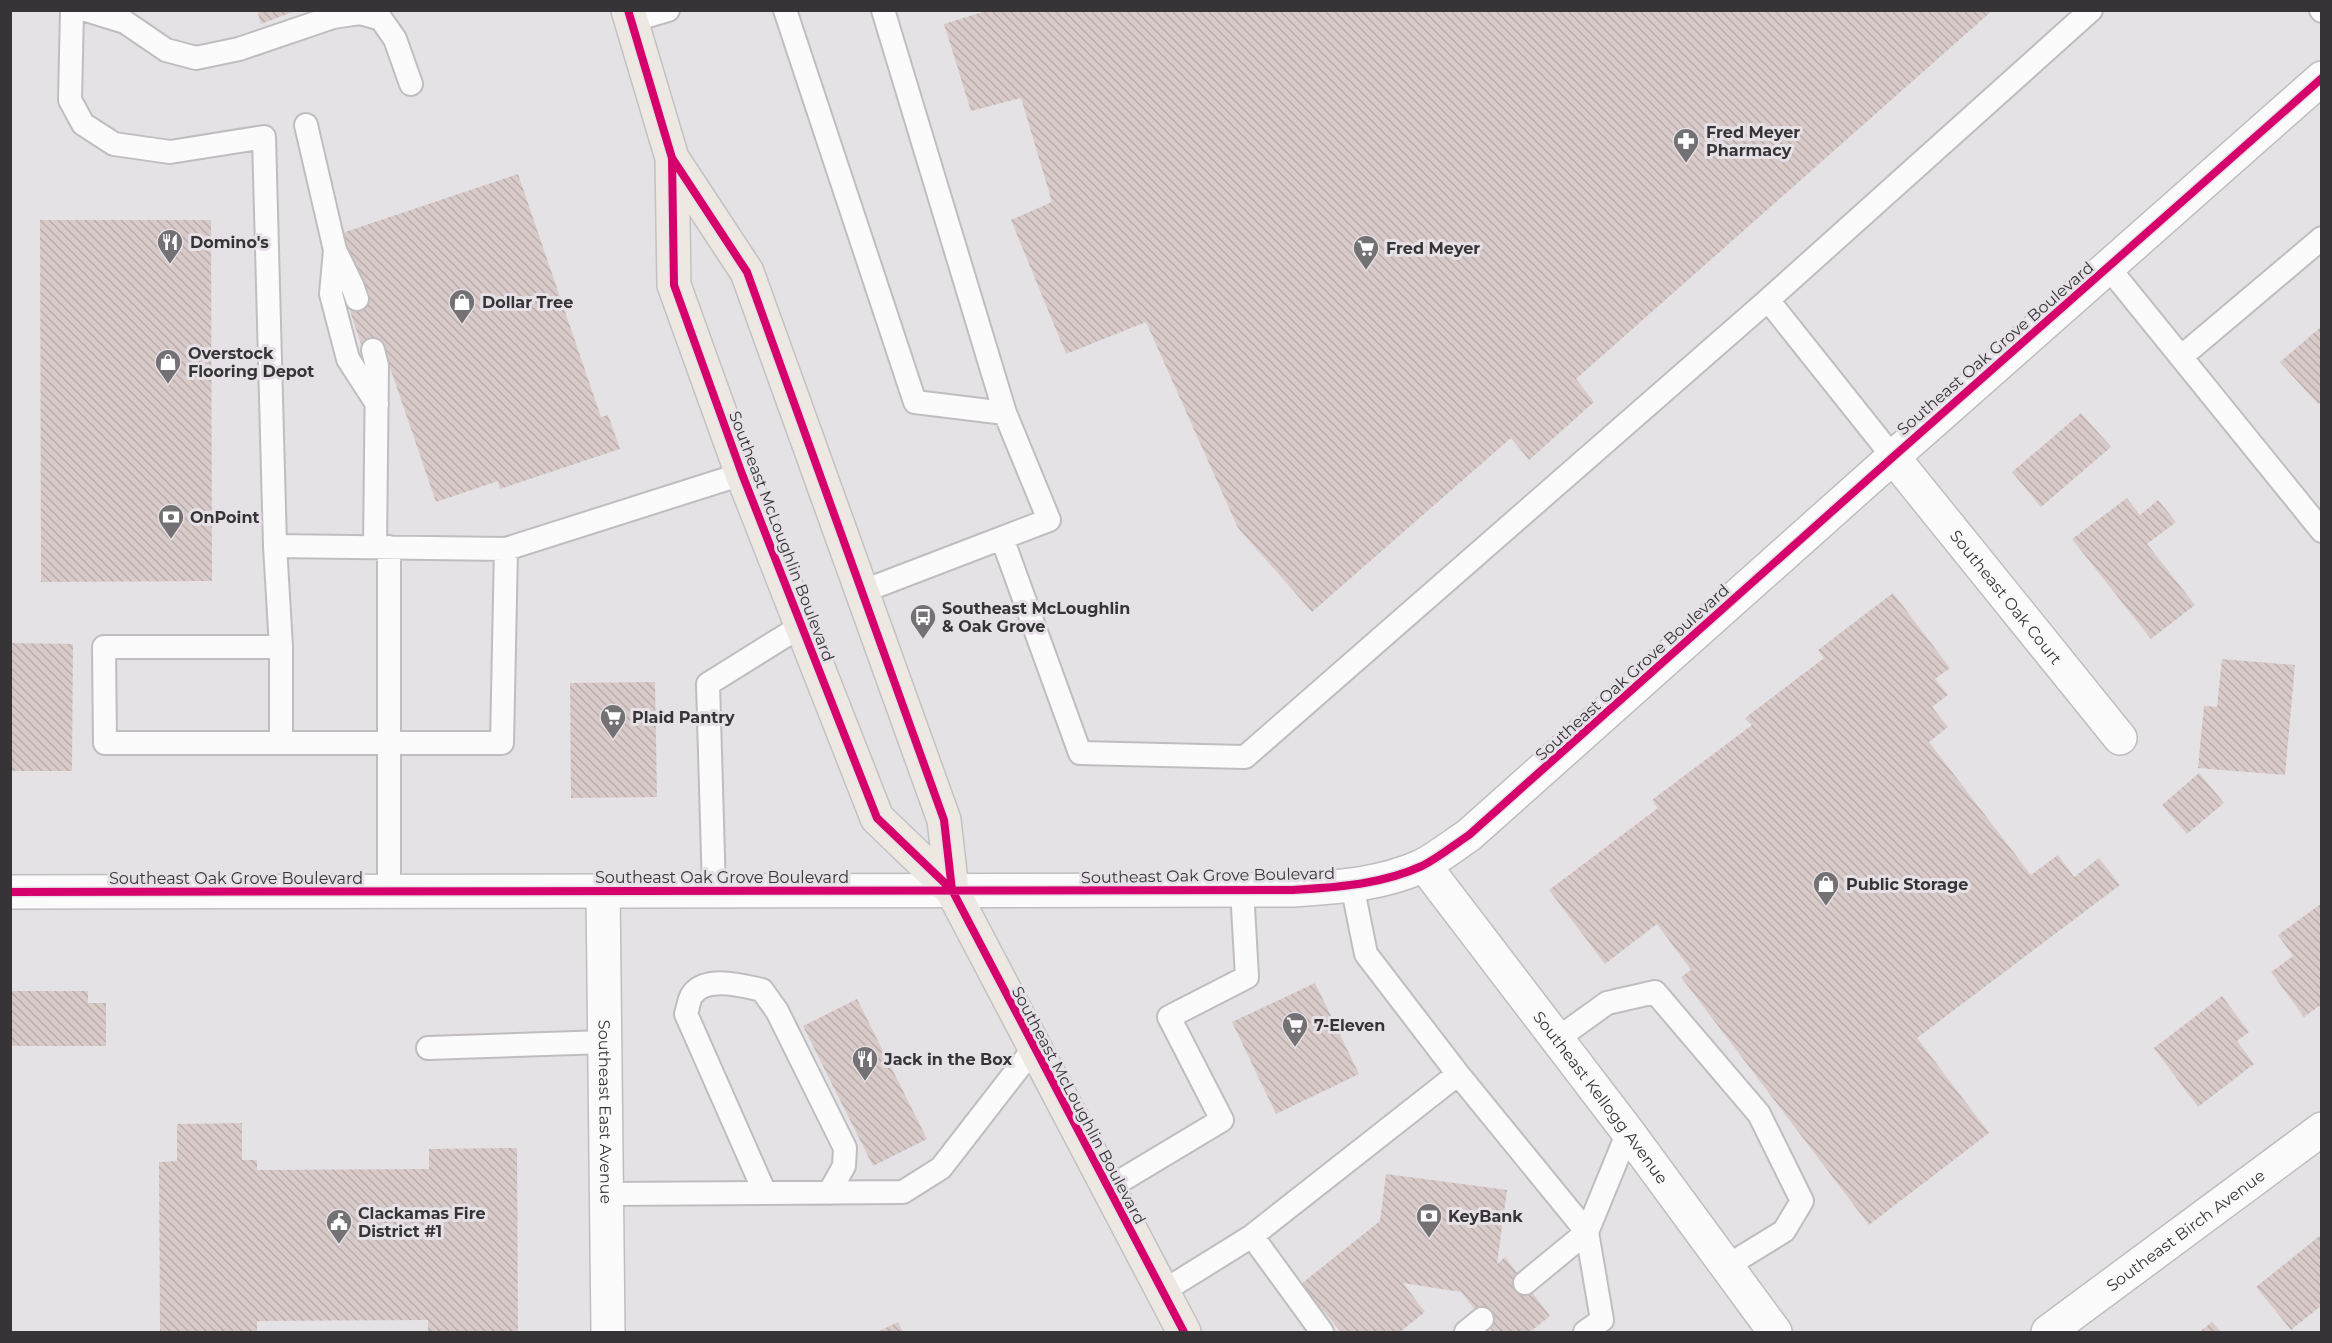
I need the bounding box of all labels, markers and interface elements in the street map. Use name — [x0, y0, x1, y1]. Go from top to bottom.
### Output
place label: Fred Meyer Pharmacy — [1706, 123, 1800, 160]
pharmacy icon: Fred Meyer Pharmacy — [1671, 126, 1701, 164]
restaurant icon: Domino's — [155, 227, 185, 265]
place label: Domino's — [190, 233, 269, 252]
supermarket icon: Fred Meyer — [1351, 233, 1381, 271]
place label: Fred Meyer — [1386, 239, 1480, 258]
street label: Southeast Oak Grove Boulevard — [1893, 258, 2097, 439]
shop icon: Dollar Tree — [447, 287, 477, 325]
place label: Dollar Tree — [482, 293, 573, 312]
place label: Overstock Flooring Depot — [188, 344, 314, 381]
shop icon: Overstock Flooring Depot — [153, 347, 183, 385]
street label: Southeast McLoughlin Boulevard — [725, 408, 838, 664]
bank icon: OnPoint — [156, 502, 186, 540]
place label: OnPoint — [190, 508, 259, 527]
street label: Southeast Oak Court — [1946, 526, 2066, 669]
street label: Southeast Oak Grove Boulevard — [1532, 580, 1733, 764]
place label: Southeast McLoughlin & Oak Grove — [942, 599, 1130, 636]
bus stop icon: Southeast McLoughlin & Oak Grove — [908, 602, 938, 640]
supermarket icon: Plaid Pantry — [598, 702, 628, 740]
place label: Plaid Pantry — [632, 708, 735, 727]
street label: Southeast Oak Grove Boulevard — [1081, 864, 1335, 887]
street label: Southeast Oak Grove Boulevard — [595, 868, 849, 887]
street label: Southeast Oak Grove Boulevard — [109, 869, 363, 888]
shop icon: Public Storage — [1811, 869, 1841, 907]
place label: Public Storage — [1846, 875, 1968, 894]
street label: Southeast McLoughlin Boulevard — [1008, 983, 1150, 1227]
street label: Southeast Kellogg Avenue — [1529, 1008, 1672, 1188]
supermarket icon: 7-Eleven — [1280, 1010, 1310, 1048]
place label: 7-Eleven — [1314, 1016, 1385, 1035]
street label: Southeast East Avenue — [594, 1020, 616, 1204]
restaurant icon: Jack in the Box — [850, 1044, 880, 1082]
place label: Jack in the Box — [883, 1050, 1013, 1069]
street label: Southeast Birch Avenue — [2103, 1166, 2269, 1295]
bank icon: KeyBank — [1414, 1201, 1444, 1239]
place label: Clackamas Fire District #1 — [358, 1204, 486, 1241]
public building icon: Clackamas Fire District #1 — [324, 1207, 354, 1245]
place label: KeyBank — [1448, 1207, 1523, 1226]

